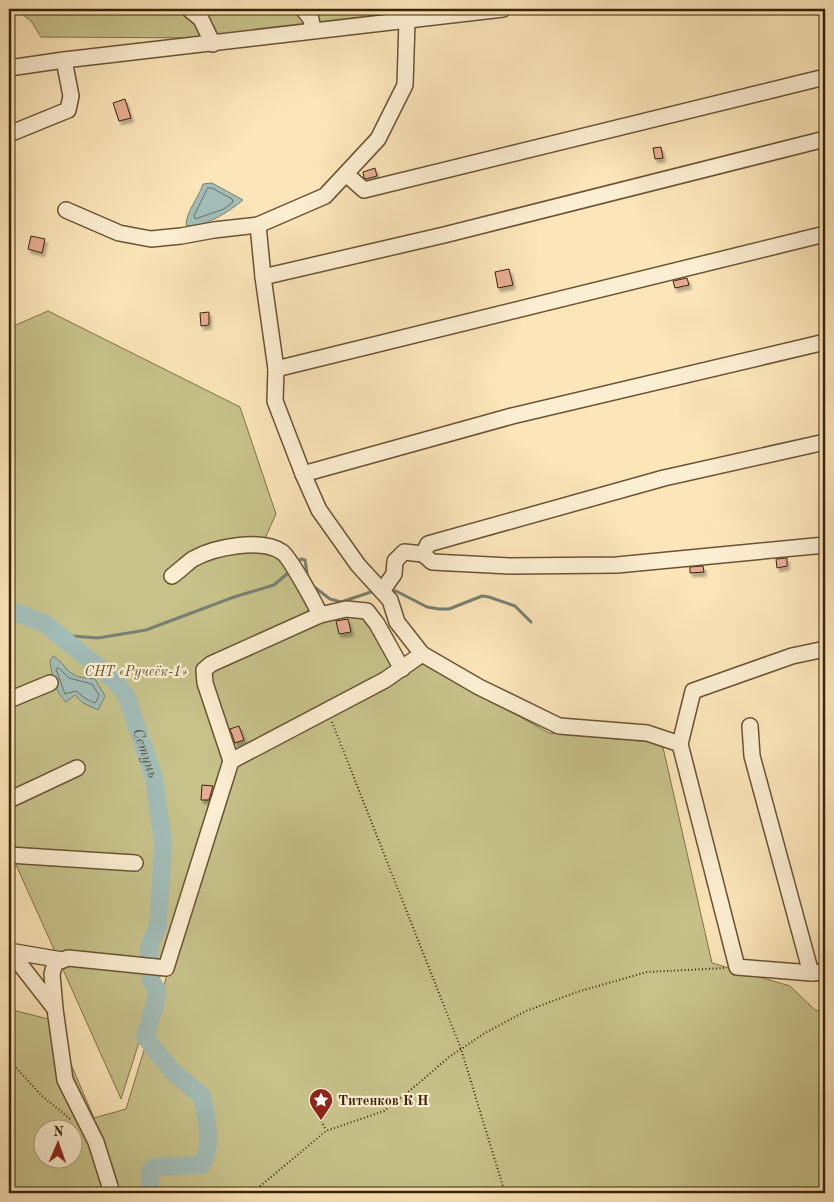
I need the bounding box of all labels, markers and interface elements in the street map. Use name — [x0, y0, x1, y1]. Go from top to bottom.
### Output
park label: СНТ «Ручеёк-1» — [85, 665, 187, 680]
water label: Сетунь — [129, 727, 160, 780]
place icon: Титенков К Н — [308, 1087, 334, 1121]
place label: Титенков К Н — [338, 1094, 428, 1108]
north arrow — [32, 1120, 82, 1170]
text: N — [53, 1125, 64, 1139]

